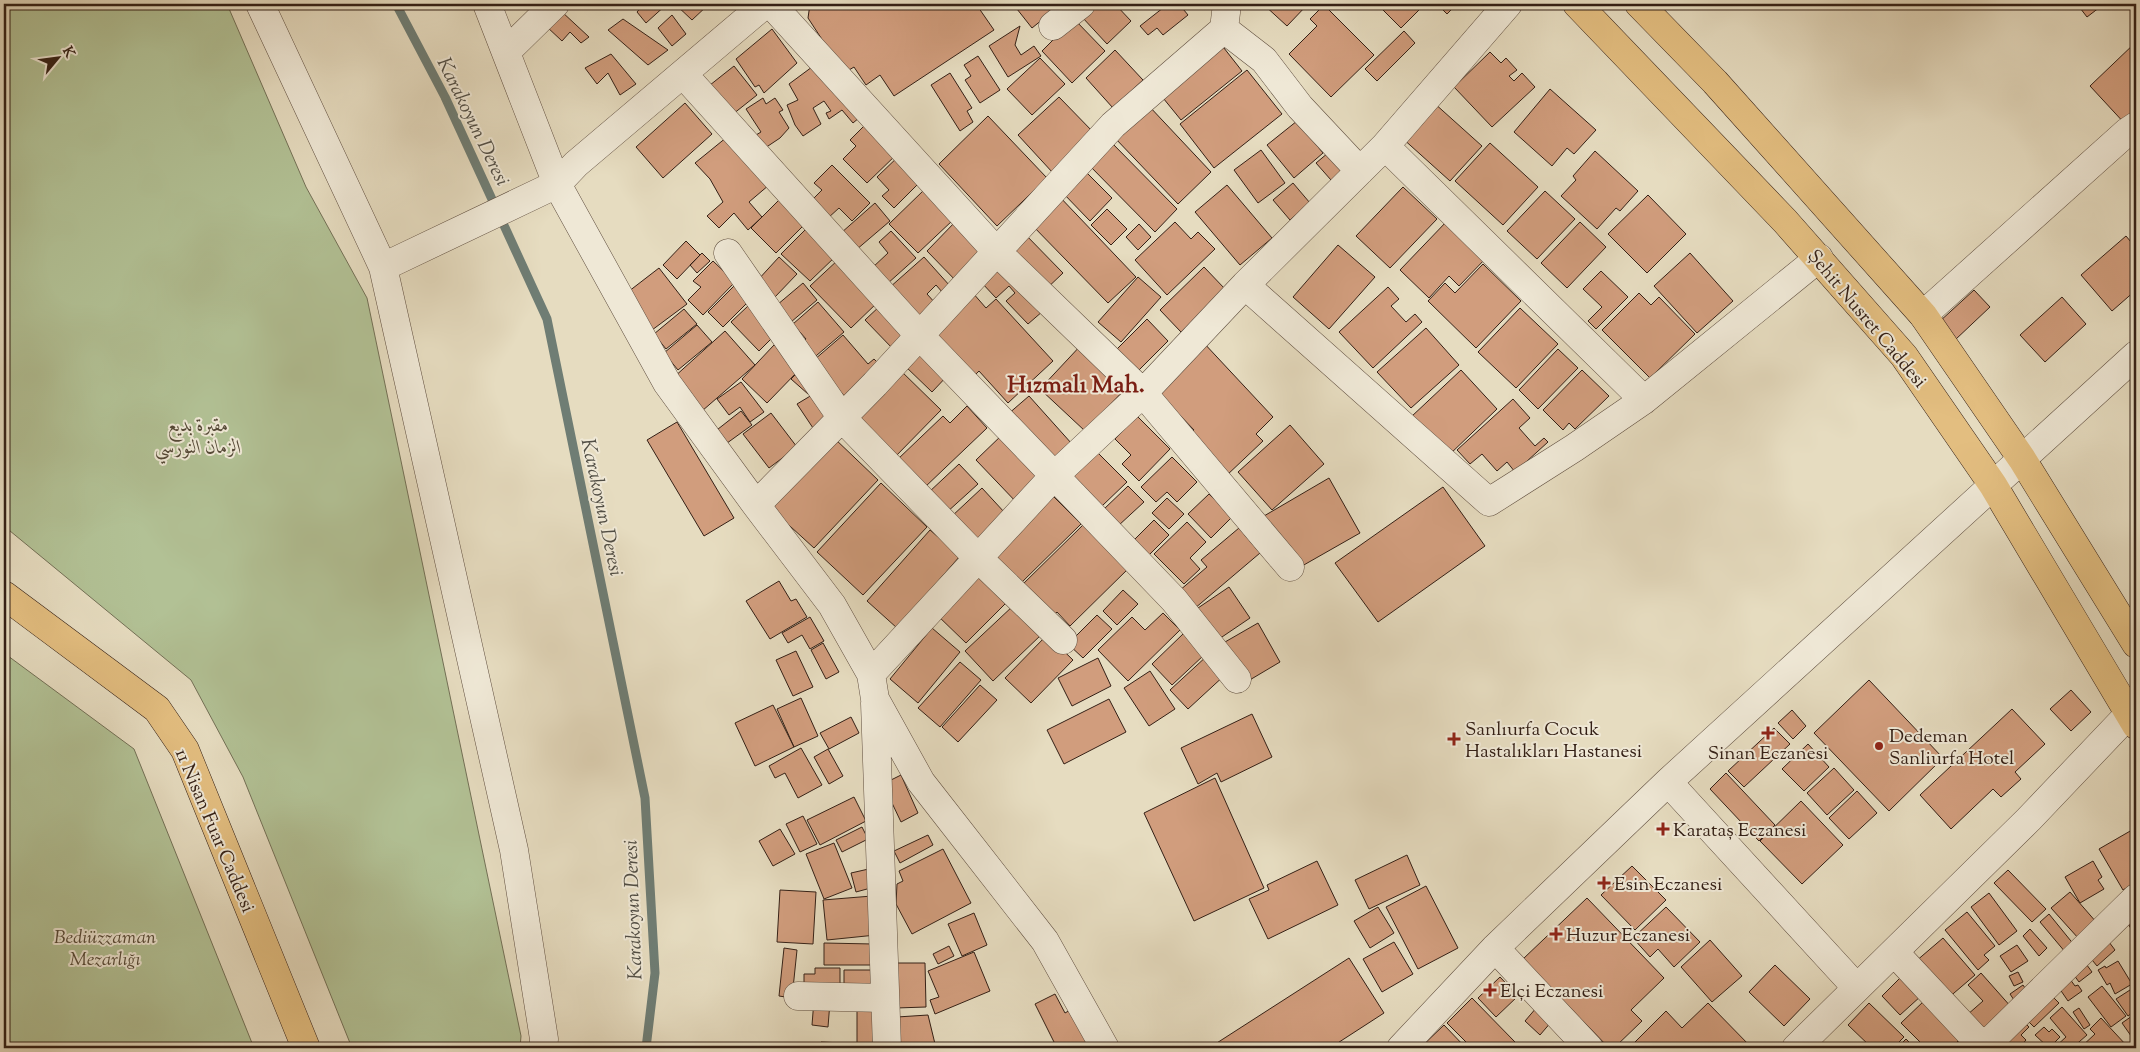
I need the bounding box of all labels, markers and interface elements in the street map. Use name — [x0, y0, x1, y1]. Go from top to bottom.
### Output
north arrow — [32, 32, 82, 82]
text: K — [56, 43, 79, 63]
water label: Karakoyun Deresi — [428, 53, 515, 191]
street label: Şehit Nusret Caddesi — [1800, 245, 1932, 395]
district label: Hızmalı Mah. — [1007, 369, 1145, 403]
park label: مقبرة بديع الزمان النورسي — [154, 413, 242, 464]
water label: Karakoyun Deresi — [572, 436, 629, 579]
place label: Sanlıurfa Cocuk Hastalıkları Hastanesi — [1465, 717, 1642, 766]
place label: Dedeman Sanliurfa Hotel — [1889, 724, 2014, 773]
marker: Sinan Eczanesi — [1762, 727, 1774, 739]
marker: Sanlıurfa Cocuk Hastalıkları Hastanesi — [1447, 732, 1461, 746]
marker: Dedeman Sanliurfa Hotel — [1873, 740, 1885, 752]
place label: Sinan Eczanesi — [1708, 741, 1828, 768]
street label: 11 Nisan Fuar Caddesi — [167, 745, 261, 917]
place label: Karataş Eczanesi — [1673, 818, 1806, 845]
marker: Karataş Eczanesi — [1657, 823, 1669, 835]
water label: Karakoyun Deresi — [618, 839, 651, 980]
place label: Esin Eczanesi — [1614, 872, 1722, 899]
marker: Esin Eczanesi — [1598, 877, 1610, 889]
place label: Huzur Eczanesi — [1566, 923, 1690, 950]
park label: Bediüzzaman Mezarlığı — [54, 925, 156, 974]
marker: Huzur Eczanesi — [1550, 928, 1562, 940]
place label: Elçi Eczanesi — [1500, 979, 1603, 1006]
marker: Elçi Eczanesi — [1484, 984, 1496, 996]

